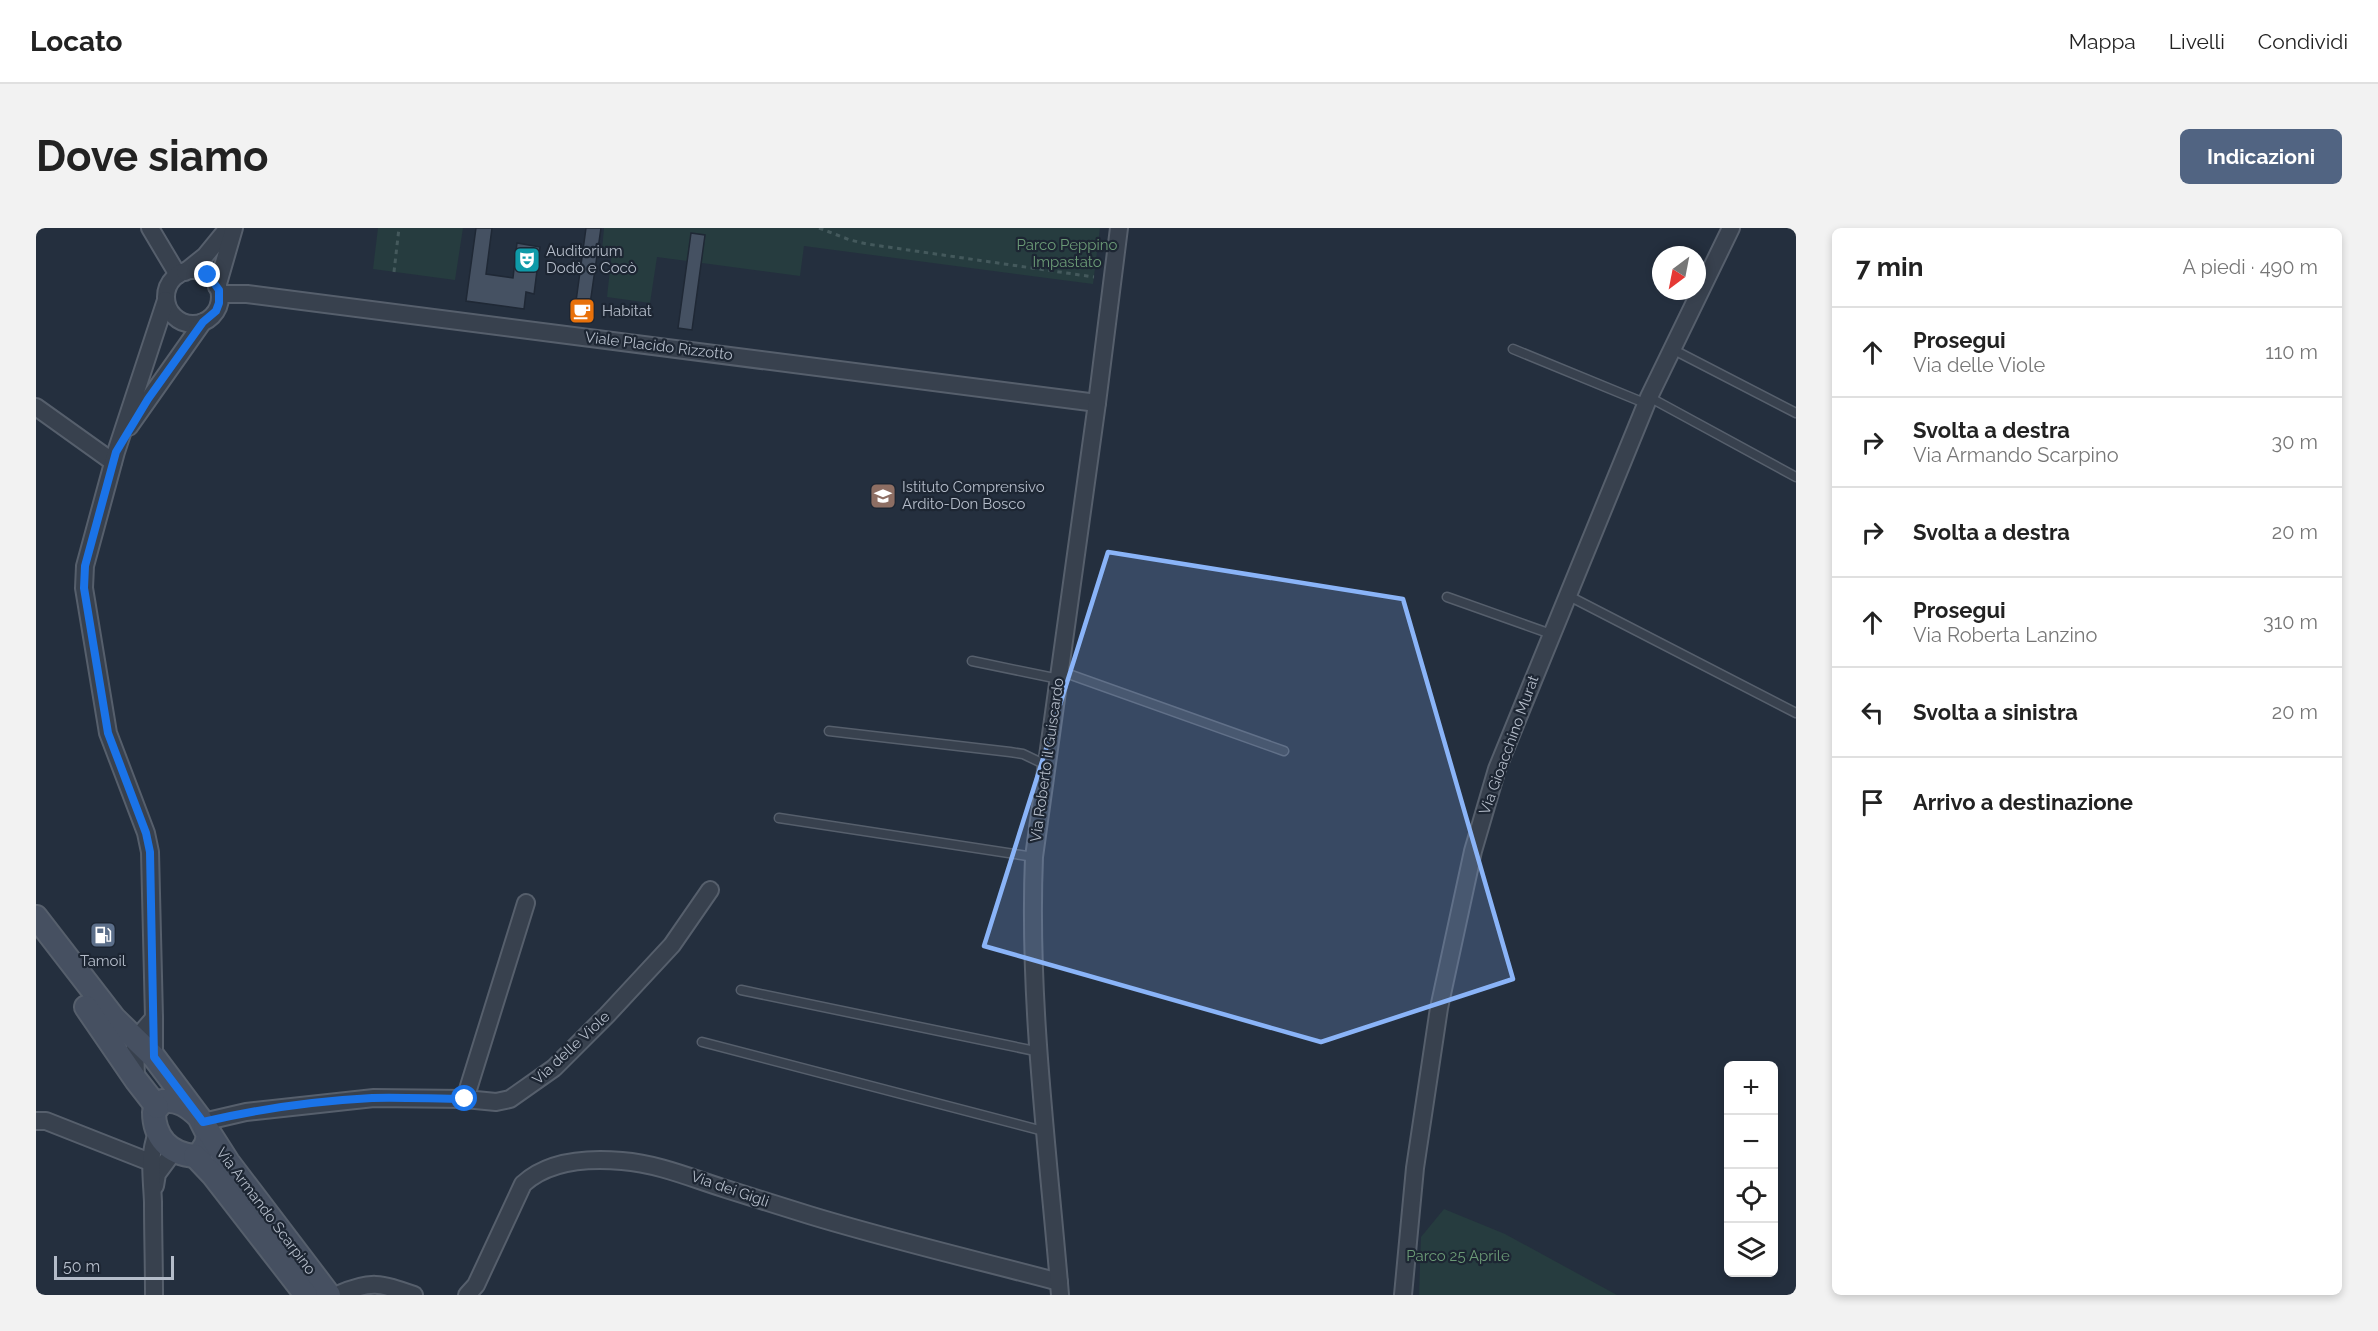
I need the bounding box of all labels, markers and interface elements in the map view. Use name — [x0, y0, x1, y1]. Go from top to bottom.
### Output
text: Locato — [30, 25, 122, 58]
text: Mappa — [2069, 29, 2136, 54]
text: Livelli — [2169, 29, 2225, 54]
text: Condividi — [2258, 29, 2348, 54]
button: Indicazioni — [2180, 129, 2342, 184]
text: Dove siamo — [36, 132, 268, 181]
park label: Parco Peppino Impastato — [1017, 236, 1117, 271]
place label: Auditorium Dodò e Cocò — [546, 242, 637, 277]
theatre icon: Auditorium Dodò e Cocò — [512, 245, 542, 275]
north arrow — [1652, 246, 1706, 300]
text: 7 min — [1856, 252, 1923, 282]
text: A piedi · 490 m — [2182, 255, 2318, 279]
route end — [194, 261, 220, 287]
cafe icon: Habitat — [567, 296, 597, 326]
place label: Habitat — [602, 302, 652, 320]
text: Prosegui — [1913, 327, 2006, 353]
street label: Viale Placido Rizzotto — [584, 328, 734, 364]
icon: ahead — [1856, 336, 1889, 369]
text: 110 m — [2265, 340, 2318, 364]
text: Via delle Viole — [1913, 353, 2045, 377]
text: Svolta a destra — [1913, 417, 2070, 443]
icon: right — [1856, 426, 1889, 459]
text: 30 m — [2272, 430, 2318, 454]
text: Via Armando Scarpino — [1913, 443, 2119, 467]
place label: Istituto Comprensivo Ardito-Don Bosco — [902, 478, 1045, 513]
school or university icon: Istituto Comprensivo Ardito-Don Bosco — [868, 481, 898, 511]
icon: right — [1856, 516, 1889, 549]
text: Svolta a destra — [1913, 519, 2070, 545]
text: 20 m — [2272, 520, 2318, 544]
text: Prosegui — [1913, 597, 2006, 623]
icon: ahead — [1856, 606, 1889, 639]
text: 310 m — [2263, 610, 2318, 634]
text: Via Roberta Lanzino — [1913, 623, 2097, 647]
street label: Via Gioacchino Murat — [1475, 673, 1543, 817]
street label: Via Roberto il Guiscardo — [1027, 677, 1067, 843]
icon: left — [1856, 696, 1889, 729]
text: Svolta a sinistra — [1913, 699, 2078, 725]
text: 20 m — [2272, 700, 2318, 724]
icon: arrive — [1856, 786, 1889, 819]
text: Arrivo a destinazione — [1913, 789, 2133, 815]
fuel station icon: Tamoil — [88, 920, 118, 950]
place label: Tamoil — [80, 952, 127, 970]
street label: Via delle Viole — [529, 1007, 614, 1088]
map controls — [1724, 1061, 1778, 1277]
button: + — [1724, 1061, 1778, 1115]
route start — [451, 1085, 477, 1111]
button: − — [1724, 1115, 1778, 1169]
street label: Via Armando Scarpino — [212, 1144, 320, 1278]
street label: Via dei Gigli — [689, 1167, 771, 1211]
button: locate — [1724, 1169, 1778, 1223]
button: layers — [1724, 1223, 1778, 1277]
park label: Parco 25 Aprile — [1406, 1247, 1510, 1265]
scale bar — [54, 1253, 174, 1280]
text: 50 m — [63, 1257, 100, 1276]

